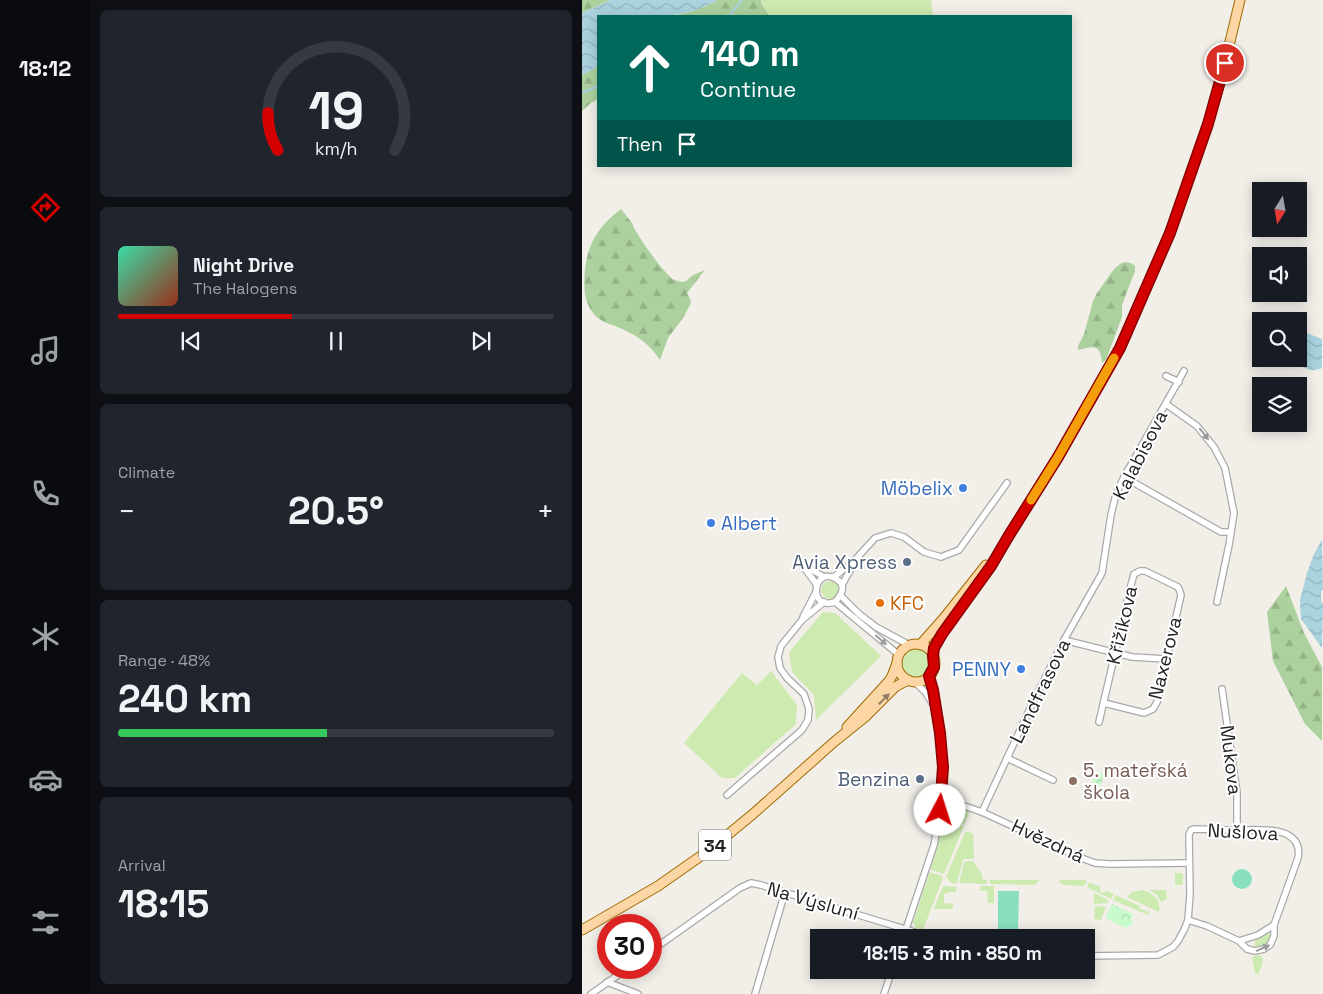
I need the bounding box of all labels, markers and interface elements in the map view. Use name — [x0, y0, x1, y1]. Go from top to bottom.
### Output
text: 140 m — [700, 32, 800, 76]
icon: ahead — [617, 35, 682, 100]
pin — [1204, 42, 1246, 84]
icon: arrive — [1211, 49, 1239, 77]
text: 18:12 — [19, 54, 71, 82]
text: Continue — [700, 75, 796, 103]
text: 19 — [308, 78, 364, 144]
icon: arrive — [673, 130, 701, 158]
text: Then — [617, 132, 663, 157]
text: km/h — [315, 137, 357, 160]
north arrow — [1252, 182, 1307, 238]
map controls — [1252, 182, 1307, 432]
icon: directions — [28, 190, 63, 225]
button: sound — [1252, 247, 1307, 302]
text: Night Drive — [193, 253, 294, 278]
text: The Halogens — [193, 278, 297, 299]
button: search — [1252, 312, 1307, 367]
icon: previous — [177, 327, 205, 355]
icon: pause — [322, 327, 350, 355]
icon: next — [467, 327, 495, 355]
icon: music — [28, 333, 63, 368]
button: layers — [1252, 377, 1307, 432]
street label: Kalabisova — [1107, 406, 1173, 504]
one-way arrow — [1198, 428, 1209, 441]
text: Climate — [118, 462, 175, 483]
icon: phone — [28, 476, 63, 511]
place label: Möbelix — [881, 476, 953, 501]
marker: Möbelix — [957, 482, 969, 494]
text: 20.5° — [288, 487, 384, 535]
text: − — [118, 493, 135, 529]
text: + — [537, 493, 554, 529]
place label: Albert — [721, 511, 777, 536]
marker: Albert — [705, 517, 717, 529]
place label: Avia Xpress — [792, 550, 897, 575]
marker: Avia Xpress — [901, 556, 913, 568]
street label: Křižíkova — [1101, 583, 1143, 667]
place label: KFC — [890, 591, 924, 616]
marker: KFC — [874, 597, 886, 609]
street label: Naxerova — [1143, 614, 1187, 702]
icon: climate — [28, 619, 63, 654]
one-way arrow — [874, 634, 887, 645]
street label: Landfrasova — [1004, 634, 1076, 747]
text: Range · 48% — [118, 650, 210, 671]
place label: PENNY — [952, 657, 1011, 682]
marker: PENNY — [1015, 663, 1027, 675]
text: 240 km — [118, 675, 252, 723]
one-way arrow — [878, 693, 890, 705]
street label: Mukova — [1214, 724, 1248, 796]
place label: 5. mateřská škola — [1083, 758, 1188, 805]
icon: car — [28, 762, 63, 797]
place label: Benzina — [837, 767, 910, 792]
marker: Benzina — [914, 773, 926, 785]
marker: 5. mateřská škola — [1067, 775, 1079, 787]
position arrow — [913, 783, 965, 835]
street label: Hvězdná — [1008, 813, 1088, 869]
street label: Nušlova — [1207, 818, 1279, 846]
road number: 34 — [699, 830, 731, 860]
text: Arrival — [118, 855, 166, 876]
street label: Na Výsluní — [764, 876, 862, 926]
text: 18:15 — [118, 880, 209, 928]
icon: filters — [28, 905, 63, 940]
speed limit sign: 30 — [597, 914, 662, 979]
text: 18:15 · 3 min · 850 m — [863, 941, 1042, 966]
one-way arrow — [1255, 943, 1270, 952]

